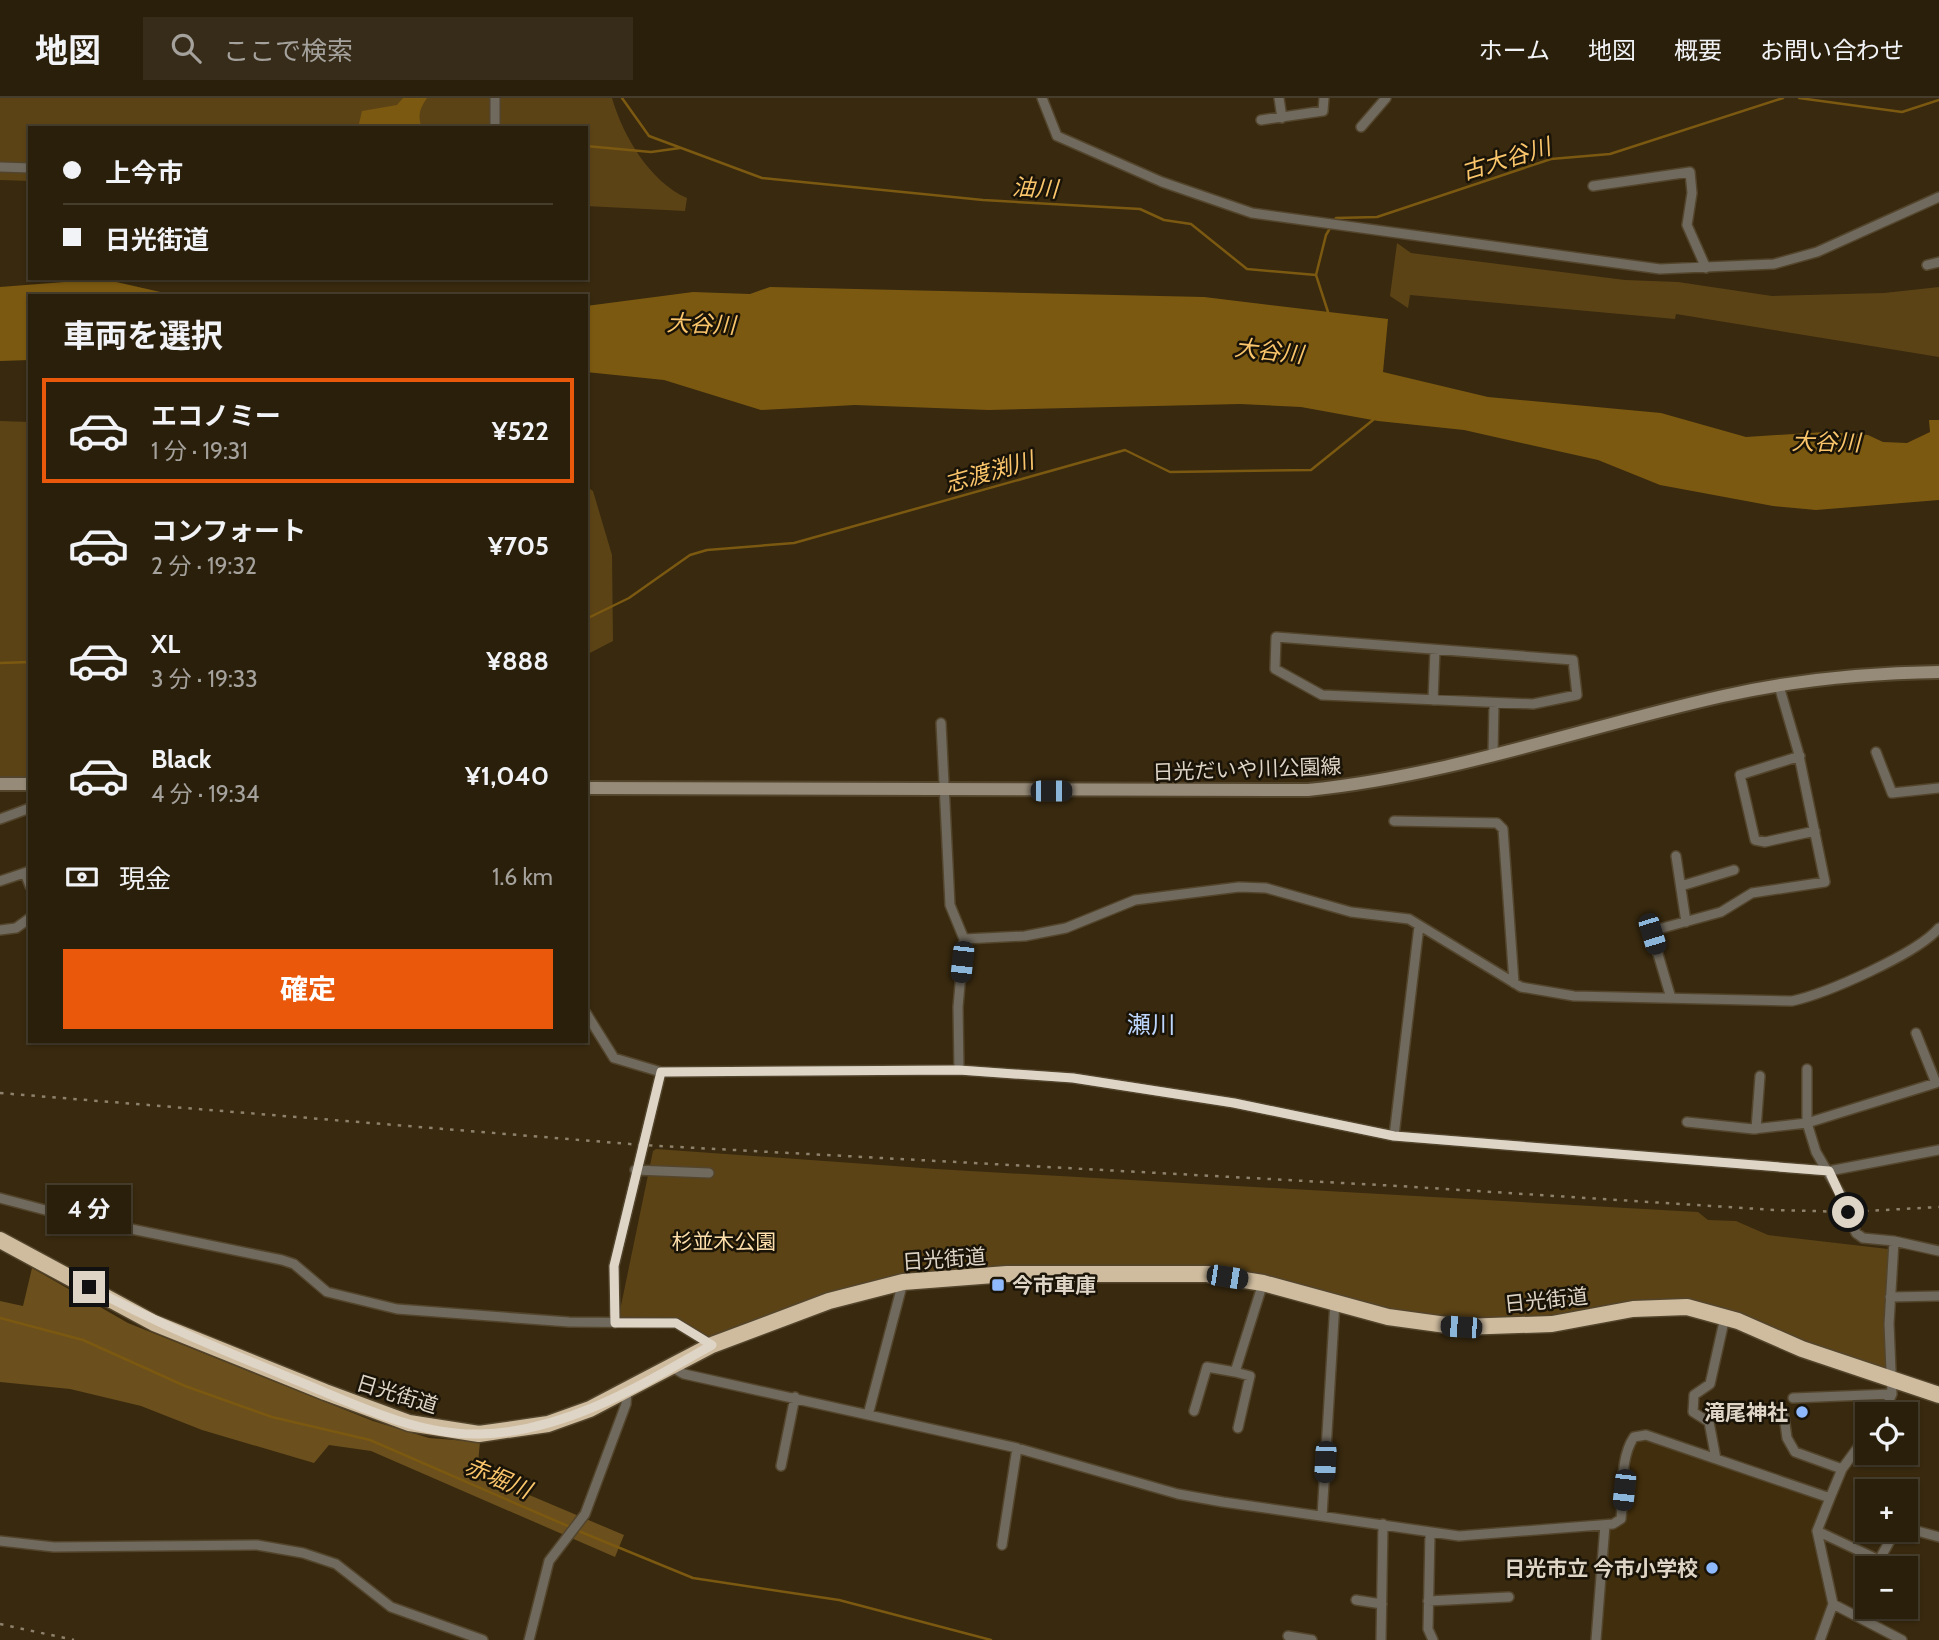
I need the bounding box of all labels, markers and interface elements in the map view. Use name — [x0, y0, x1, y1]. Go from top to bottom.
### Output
search box — [143, 17, 633, 80]
icon: search — [167, 29, 205, 67]
text: 地図 — [35, 30, 101, 70]
text: ここで検索 — [223, 35, 353, 67]
text: ホーム — [1479, 36, 1550, 65]
text: 地図 — [1588, 36, 1636, 65]
text: 概要 — [1674, 36, 1722, 65]
text: お問い合わせ — [1760, 36, 1904, 65]
water label: 古大谷川 — [1458, 131, 1557, 186]
text: 上今市 — [105, 157, 183, 189]
water label: 油川 — [1011, 173, 1062, 203]
text: 日光街道 — [105, 224, 209, 256]
water label: 大谷川 — [666, 309, 739, 339]
text: 車両を選択 — [63, 316, 223, 355]
water label: 大谷川 — [1233, 333, 1308, 369]
icon: car — [67, 399, 130, 462]
text: エコノミー — [151, 400, 281, 432]
text: ¥522 — [492, 415, 549, 447]
water label: 大谷川 — [1791, 427, 1864, 457]
text: 1 分 · 19:31 — [151, 437, 248, 465]
water label: 志渡渕川 — [941, 445, 1040, 498]
icon: car — [67, 514, 130, 577]
text: コンフォート — [151, 515, 306, 547]
text: ¥705 — [488, 530, 549, 562]
text: 2 分 · 19:32 — [151, 552, 257, 580]
text: XL — [151, 628, 180, 660]
icon: car — [67, 629, 130, 692]
text: ¥888 — [486, 645, 549, 677]
text: 3 分 · 19:33 — [151, 665, 258, 693]
text: Black — [151, 743, 211, 775]
icon: car — [67, 744, 130, 807]
street label: 日光だいや川公園線 — [1152, 753, 1342, 785]
text: ¥1,040 — [465, 760, 549, 792]
text: 4 分 · 19:34 — [151, 780, 259, 808]
car — [1031, 781, 1073, 802]
icon: cash — [63, 858, 101, 896]
text: 現金 — [119, 863, 171, 895]
text: 1.6 km — [492, 863, 553, 891]
car — [1636, 911, 1669, 957]
car — [950, 940, 975, 984]
button: 確定 — [63, 949, 553, 1029]
district label: 瀬川 — [1127, 1010, 1175, 1039]
callout: 4 分 — [47, 1186, 131, 1234]
text: 4 分 — [68, 1195, 110, 1223]
route start — [1832, 1196, 1864, 1228]
park label: 杉並木公園 — [672, 1229, 777, 1254]
street label: 日光街道 — [901, 1244, 987, 1274]
car — [1205, 1263, 1250, 1291]
route end — [73, 1271, 105, 1303]
place label: 今市車庫 — [1012, 1273, 1096, 1298]
marker: 今市車庫 — [990, 1277, 1006, 1293]
street label: 日光街道 — [1503, 1283, 1589, 1317]
car — [1440, 1315, 1483, 1339]
street label: 日光街道 — [353, 1370, 441, 1418]
place label: 滝尾神社 — [1704, 1400, 1788, 1425]
map controls — [1855, 1402, 1918, 1619]
button: locate — [1855, 1402, 1918, 1465]
marker: 滝尾神社 — [1794, 1404, 1810, 1420]
car — [1314, 1440, 1337, 1484]
water label: 赤堀川 — [461, 1452, 538, 1506]
car — [1612, 1468, 1637, 1512]
button: + — [1855, 1479, 1918, 1542]
place label: 日光市立 今市小学校 — [1504, 1556, 1698, 1581]
button: − — [1855, 1556, 1918, 1619]
marker: 日光市立 今市小学校 — [1704, 1560, 1720, 1576]

